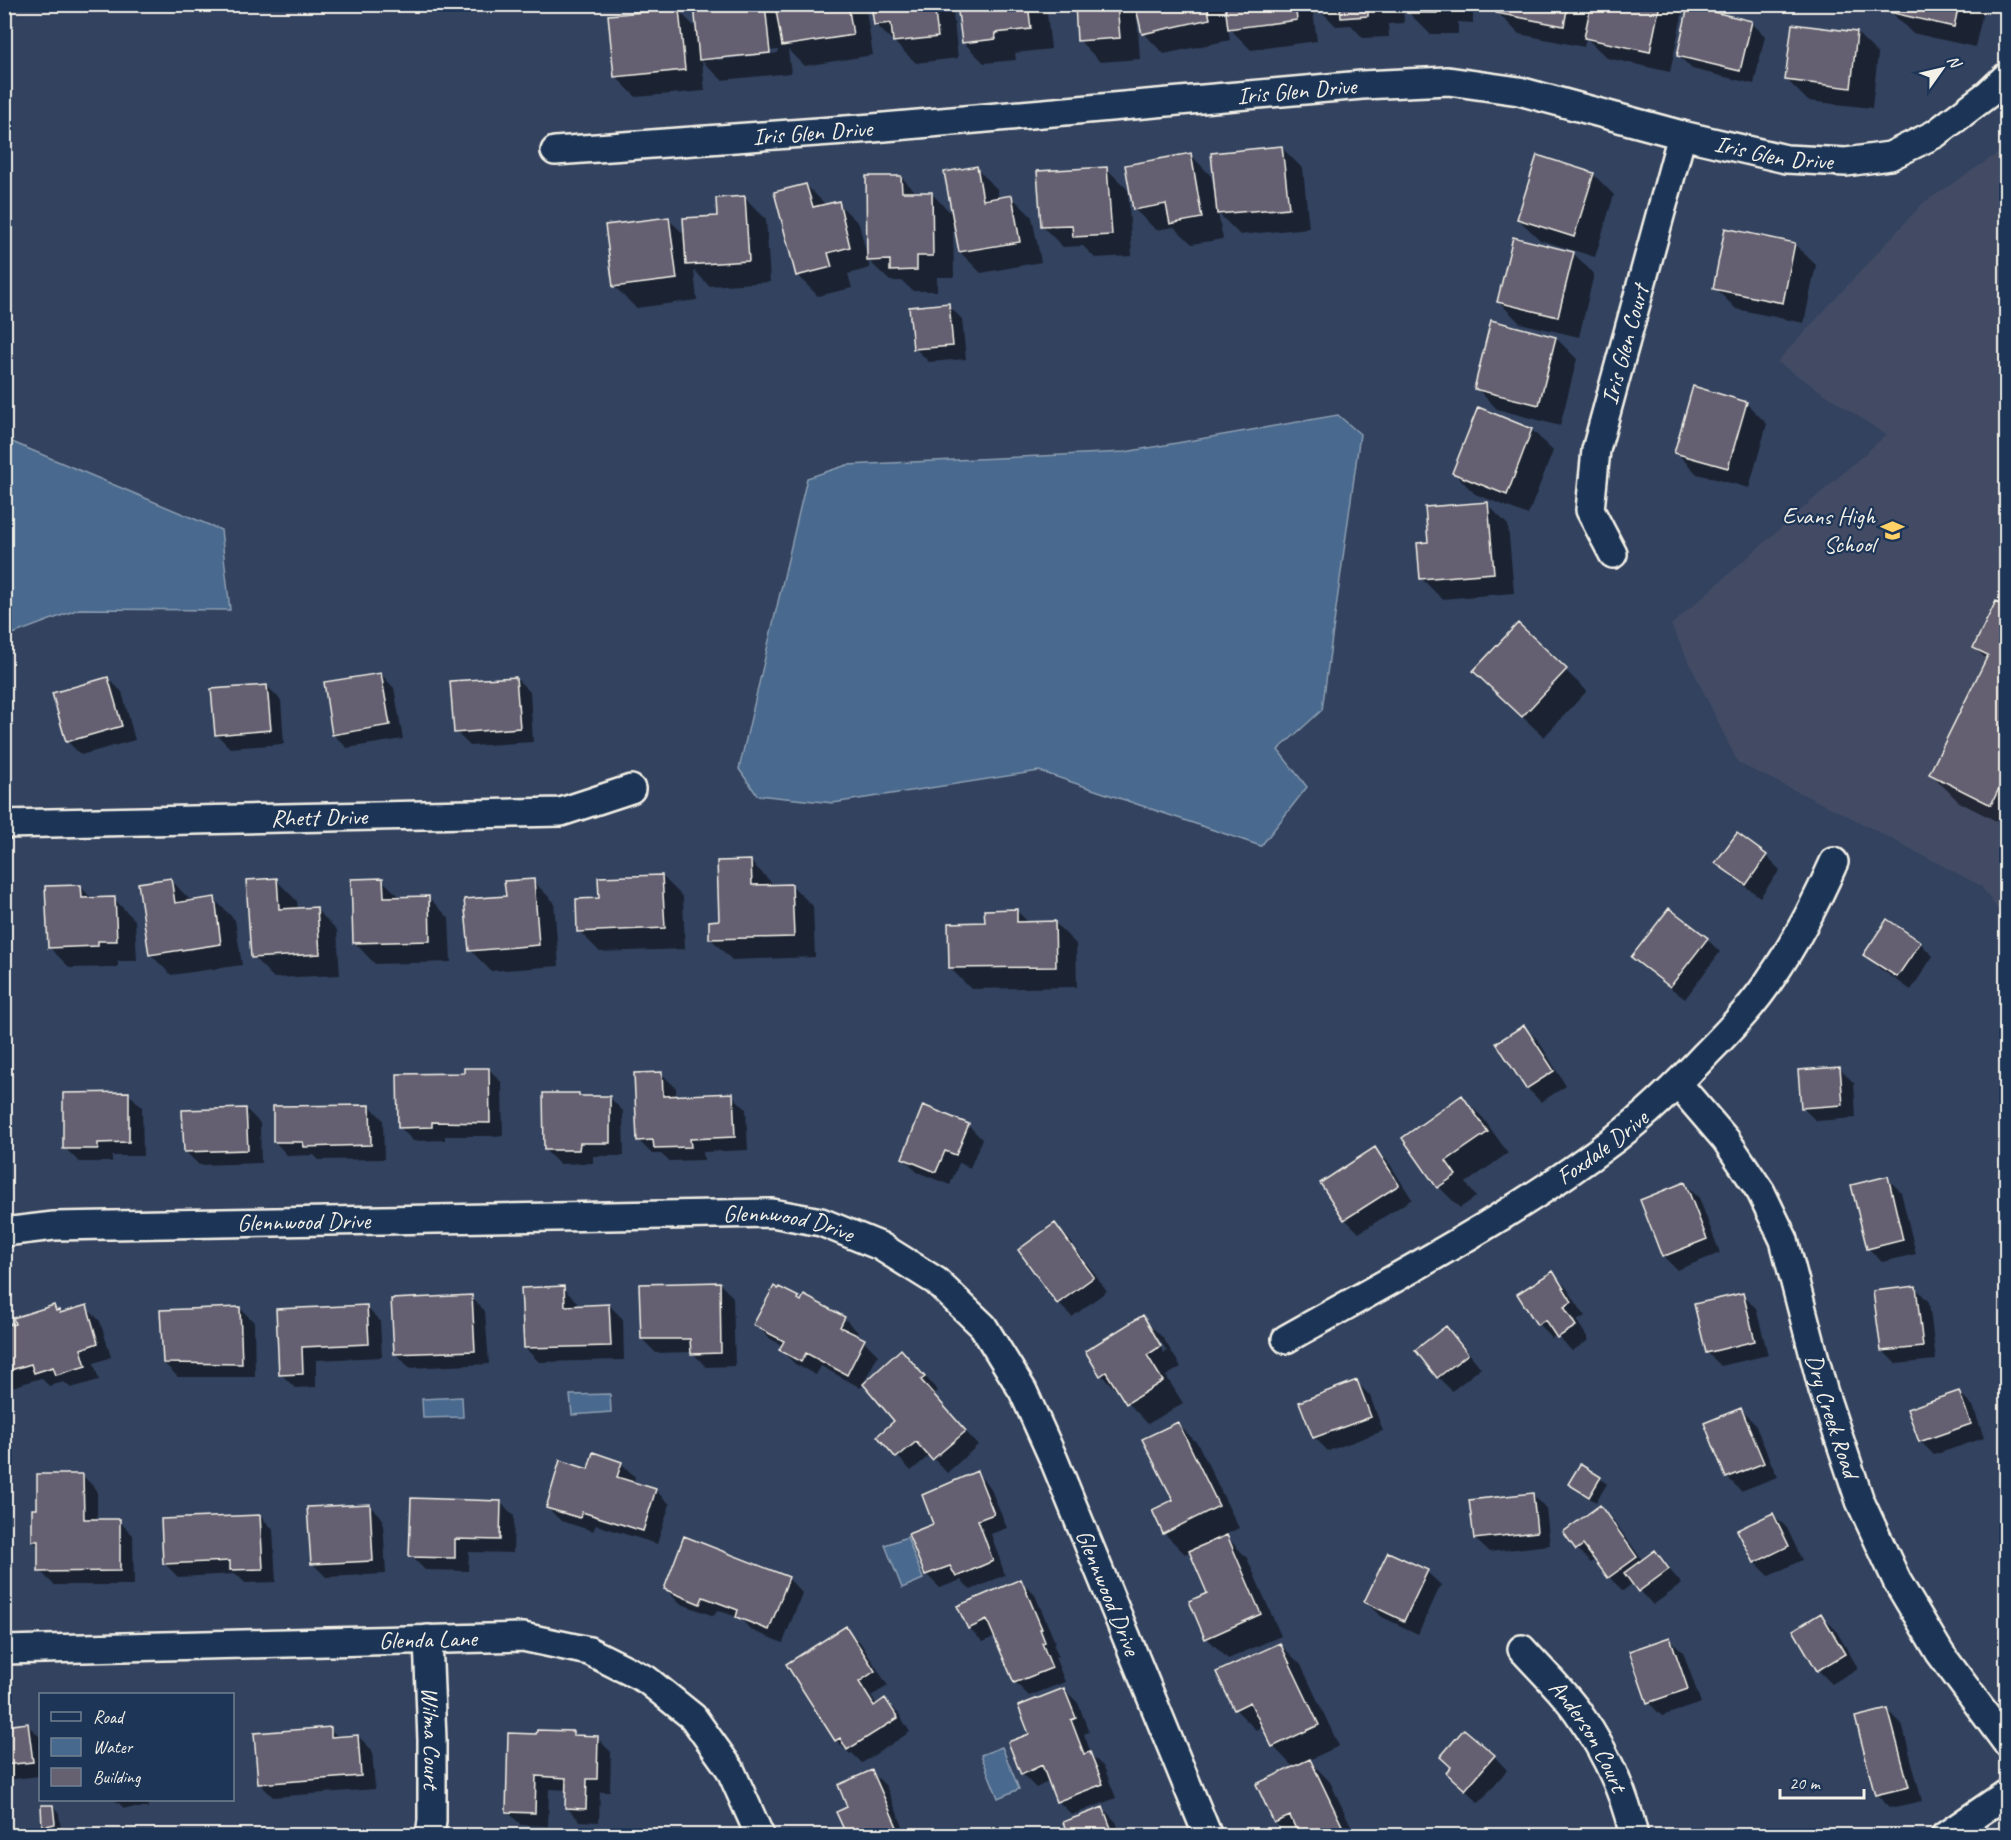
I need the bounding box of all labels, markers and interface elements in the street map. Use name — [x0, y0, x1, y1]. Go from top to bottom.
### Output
north arrow — [1912, 39, 1972, 99]
text: N — [1943, 51, 1966, 73]
street label: Iris Glen Drive — [1236, 70, 1360, 111]
street label: Iris Glen Drive — [752, 113, 875, 152]
street label: Iris Glen Drive — [1712, 128, 1836, 176]
street label: Iris Glen Court — [1594, 279, 1656, 408]
place label: Evans High School — [1782, 501, 1879, 559]
school or university icon: Evans High School — [1880, 517, 1906, 543]
street label: Rhett Drive — [270, 801, 370, 833]
street label: Foxdale Drive — [1550, 1102, 1656, 1191]
street label: Glennwood Drive — [723, 1198, 860, 1250]
street label: Glennwood Drive — [237, 1205, 373, 1238]
street label: Dry Creek Road — [1799, 1351, 1867, 1484]
street label: Glennwood Drive — [1069, 1525, 1148, 1662]
street label: Glenda Lane — [378, 1623, 480, 1656]
street label: Anderson Court — [1543, 1673, 1635, 1798]
street label: Wilma Court — [415, 1686, 447, 1791]
legend — [39, 1693, 234, 1801]
text: Road — [93, 1706, 126, 1728]
text: Water — [93, 1736, 134, 1758]
scale bar — [1780, 1762, 1864, 1800]
text: Building — [93, 1766, 142, 1788]
text: 20 m — [1789, 1772, 1822, 1794]

